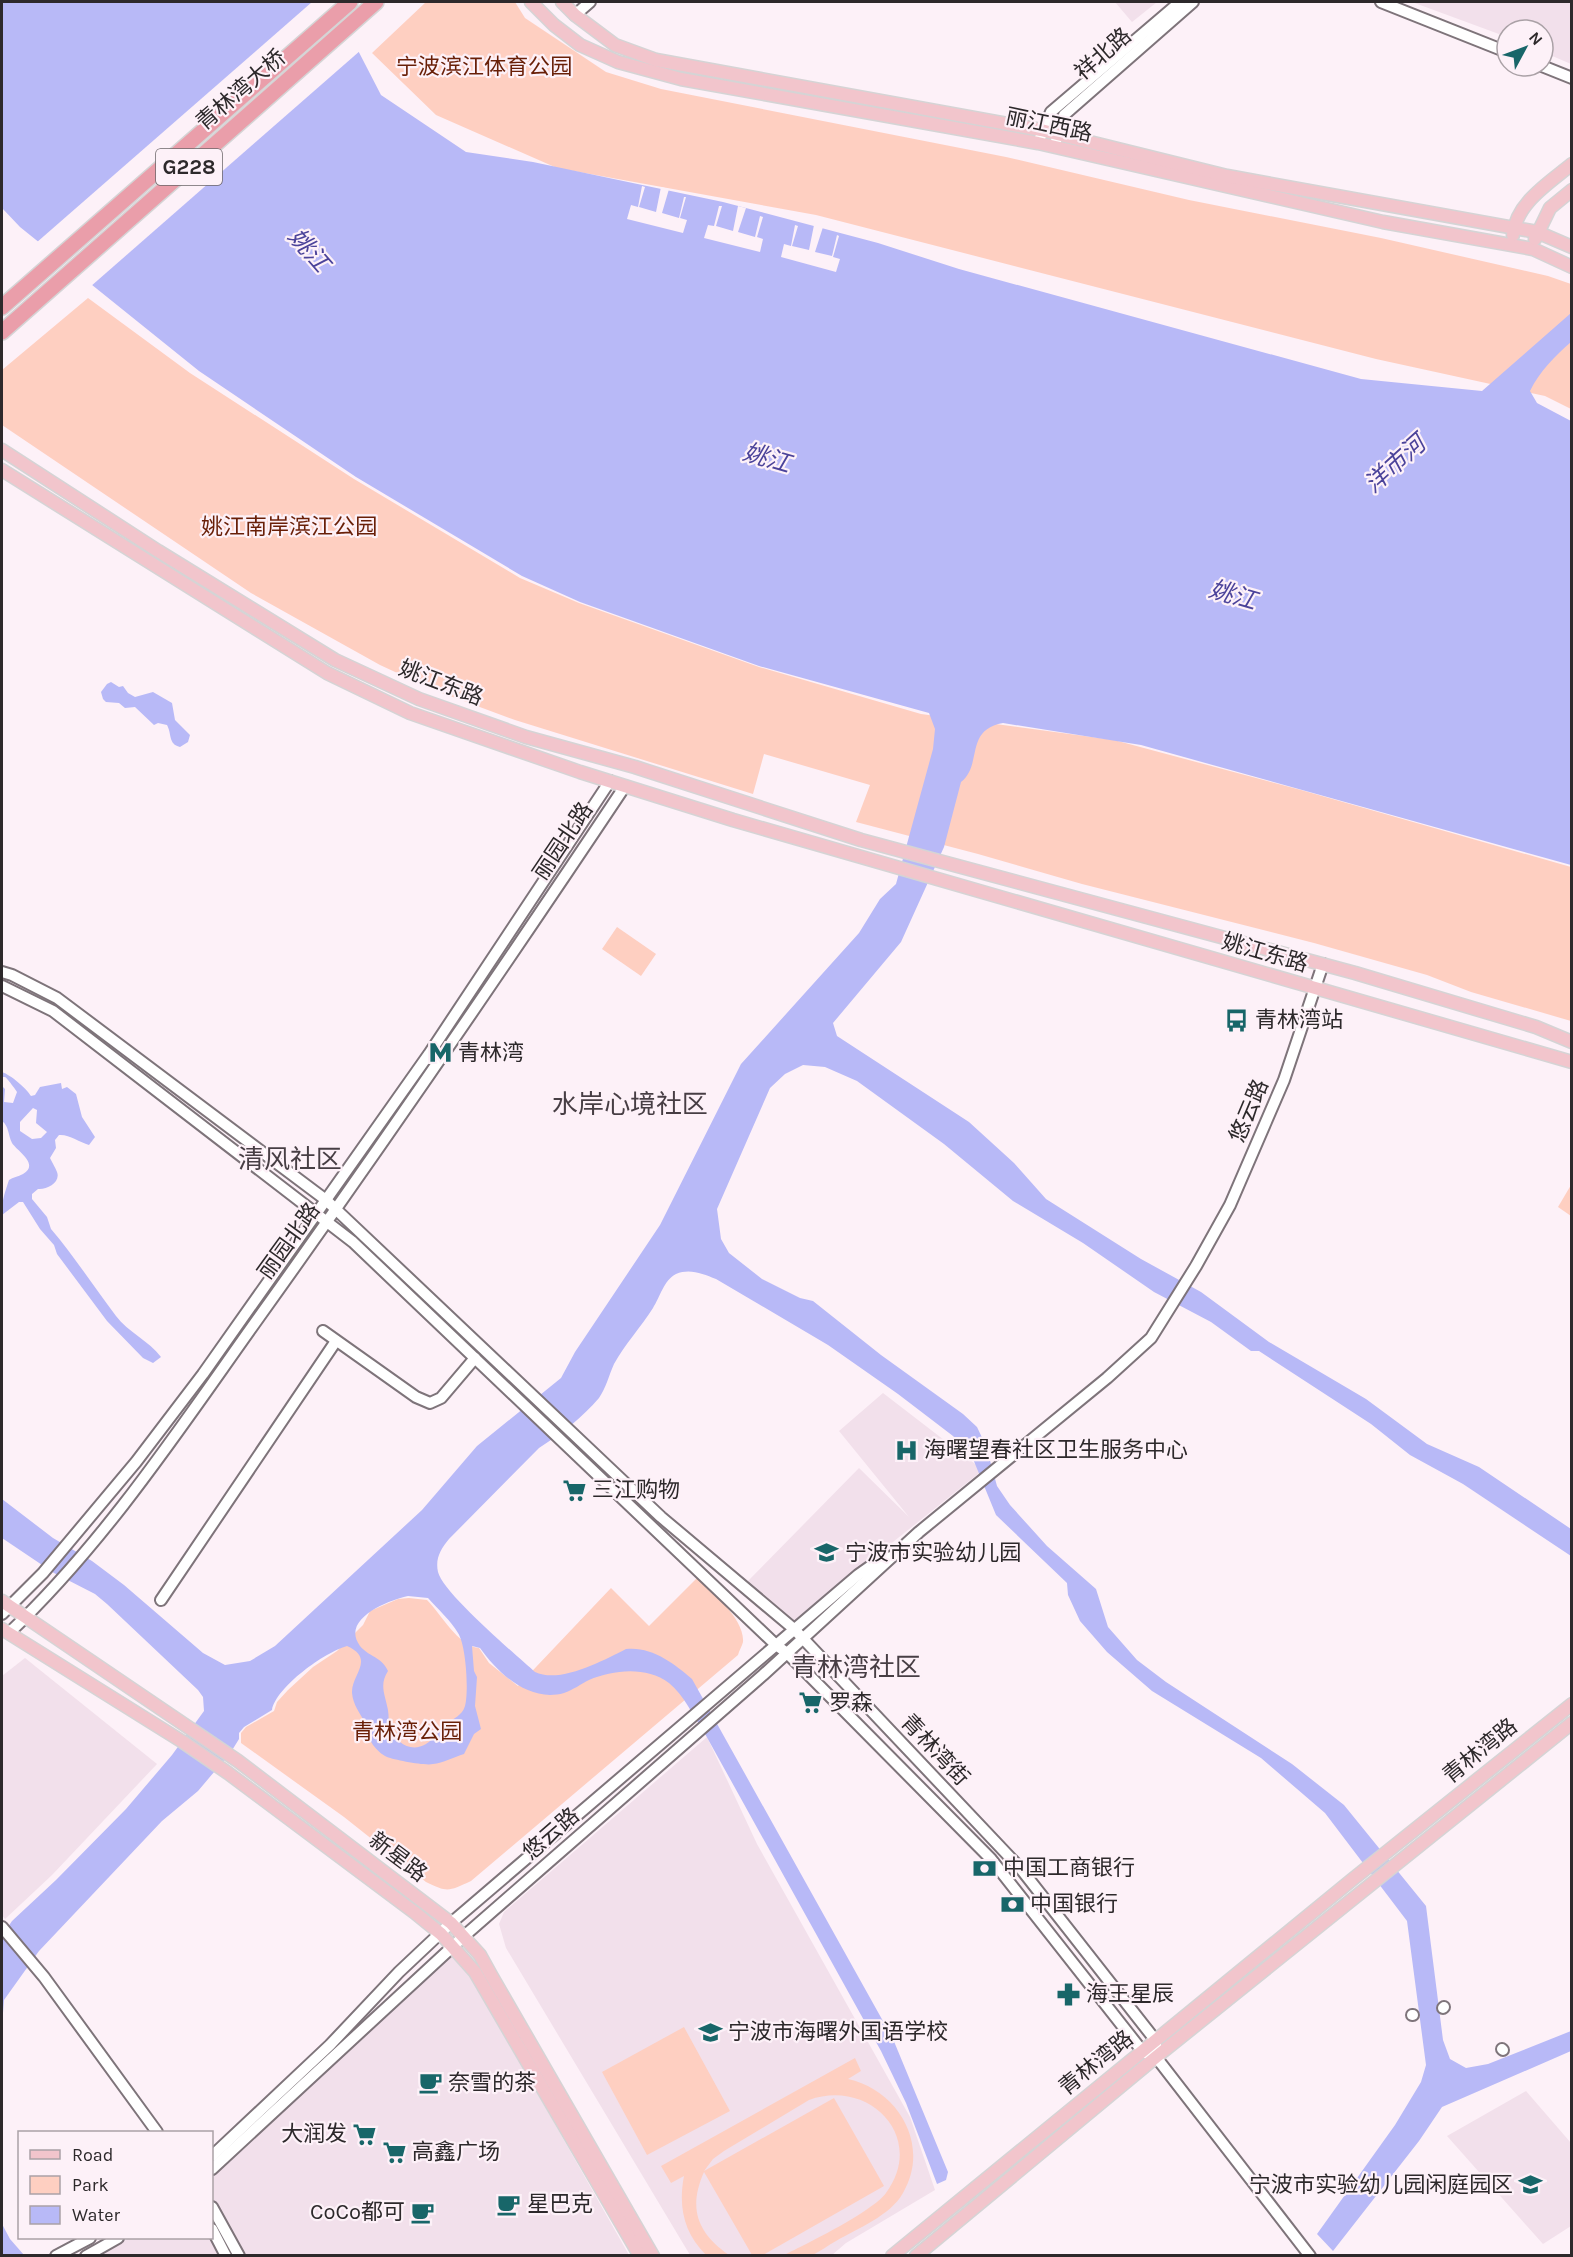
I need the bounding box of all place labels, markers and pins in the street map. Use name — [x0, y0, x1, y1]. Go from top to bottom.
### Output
bus stop icon: 青林湾站 — [1224, 1007, 1250, 1033]
place label: 青林湾站 — [1255, 1007, 1343, 1033]
metro station icon: 青林湾 — [427, 1040, 453, 1066]
place label: 青林湾 — [458, 1040, 524, 1066]
hospital icon: 海曙望春社区卫生服务中心 — [893, 1437, 919, 1463]
place label: 海曙望春社区卫生服务中心 — [924, 1437, 1188, 1463]
supermarket icon: 三江购物 — [561, 1477, 587, 1503]
place label: 三江购物 — [592, 1477, 680, 1503]
school or university icon: 宁波市实验幼儿园 — [814, 1540, 840, 1566]
place label: 宁波市实验幼儿园 — [845, 1540, 1021, 1566]
supermarket icon: 罗森 — [798, 1690, 824, 1716]
place label: 罗森 — [829, 1690, 873, 1716]
bank icon: 中国工商银行 — [972, 1855, 998, 1881]
place label: 中国工商银行 — [1003, 1855, 1135, 1881]
bank icon: 中国银行 — [999, 1891, 1025, 1917]
place label: 中国银行 — [1030, 1891, 1118, 1917]
pharmacy icon: 海王星辰 — [1055, 1981, 1081, 2007]
place label: 海王星辰 — [1086, 1981, 1174, 2007]
school or university icon: 宁波市海曙外国语学校 — [697, 2019, 723, 2045]
place label: 宁波市海曙外国语学校 — [728, 2019, 948, 2045]
cafe icon: 奈雪的茶 — [417, 2070, 443, 2096]
place label: 奈雪的茶 — [448, 2070, 536, 2096]
place label: 大润发 — [281, 2121, 347, 2147]
supermarket icon: 大润发 — [352, 2121, 378, 2147]
supermarket icon: 高鑫广场 — [381, 2139, 407, 2165]
place label: 高鑫广场 — [412, 2139, 500, 2165]
place label: 宁波市实验幼儿园闲庭园区 — [1249, 2172, 1513, 2198]
school or university icon: 宁波市实验幼儿园闲庭园区 — [1518, 2172, 1544, 2198]
cafe icon: 星巴克 — [496, 2191, 522, 2217]
place label: 星巴克 — [527, 2191, 593, 2217]
place label: CoCo都可 — [310, 2199, 405, 2225]
cafe icon: CoCo都可 — [410, 2199, 436, 2225]

